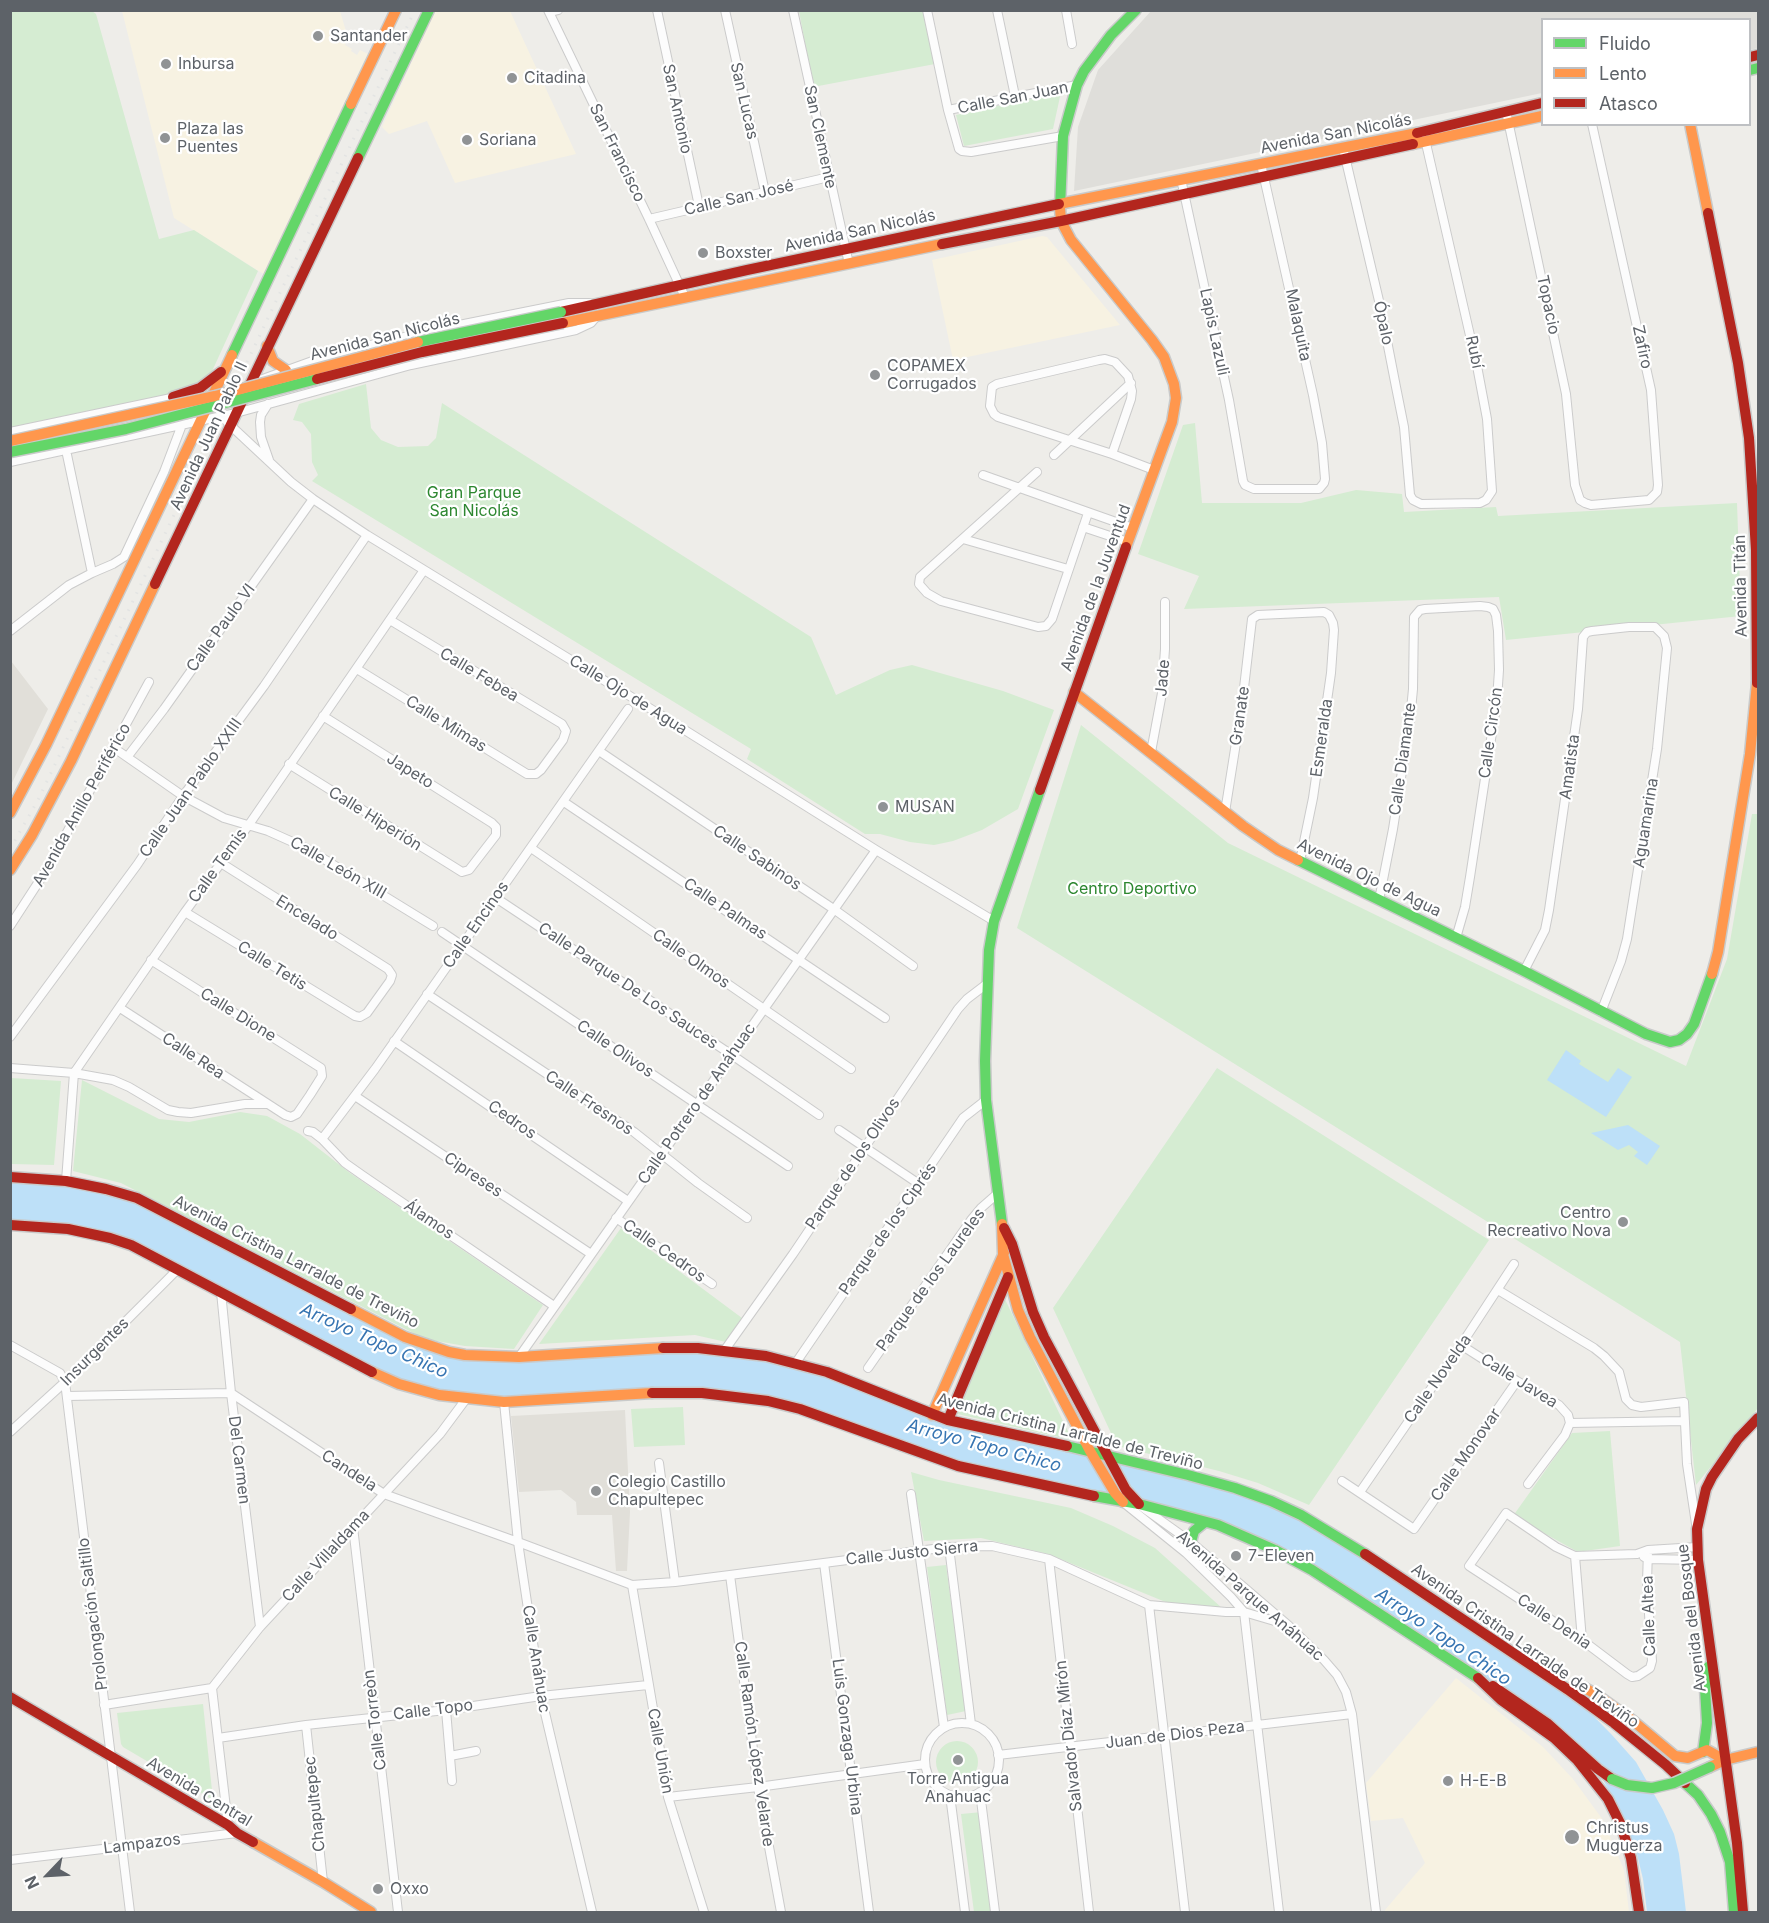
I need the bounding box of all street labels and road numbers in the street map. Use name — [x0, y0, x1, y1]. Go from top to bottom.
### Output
street label: San Lucas — [726, 61, 762, 141]
street label: San Antonio — [658, 62, 696, 156]
street label: Calle San Juan — [956, 78, 1070, 118]
street label: San Clemente — [800, 84, 840, 190]
street label: San Francisco — [585, 101, 649, 205]
street label: Avenida San Nicolás — [1259, 110, 1413, 158]
street label: Calle San José — [682, 176, 796, 220]
street label: Avenida San Nicolás — [783, 206, 937, 256]
street label: Topacio — [1532, 274, 1564, 336]
street label: Lapis Lazuli — [1195, 287, 1233, 377]
street label: Malaquita — [1281, 287, 1315, 363]
street label: Ópalo — [1369, 299, 1397, 347]
street label: Avenida San Nicolás — [308, 309, 462, 365]
street label: Zafiro — [1628, 323, 1656, 371]
street label: Rubí — [1461, 334, 1487, 370]
street label: Avenida Juan Pablo II — [166, 359, 252, 513]
street label: Avenida de la Juventud — [1057, 502, 1135, 674]
street label: Avenida Titán — [1731, 535, 1751, 637]
street label: Calle Paulo VI — [183, 580, 259, 676]
street label: Calle Febea — [436, 644, 522, 706]
street label: Calle Ojo de Agua — [566, 651, 690, 739]
street label: Jade — [1152, 659, 1174, 697]
street label: Granate — [1226, 685, 1254, 747]
street label: Calle Circón — [1475, 686, 1507, 780]
street label: Calle Mimas — [402, 691, 490, 757]
street label: Esmeralda — [1307, 698, 1337, 778]
street label: Calle Diamante — [1386, 701, 1420, 817]
street label: Calle Juan Pablo XXIII — [136, 715, 246, 861]
street label: Avenida Anillo Periférico — [29, 720, 135, 890]
street label: Amatista — [1556, 733, 1584, 801]
street label: Japeto — [383, 749, 437, 793]
street label: Aguamarina — [1629, 777, 1663, 869]
street label: Calle Hiperión — [325, 783, 425, 855]
street label: Calle Sabinos — [709, 821, 805, 895]
street label: Calle Temis — [185, 825, 251, 907]
street label: Calle León XIII — [286, 833, 390, 903]
street label: Avenida Ojo de Agua — [1294, 835, 1444, 921]
street label: Calle Palmas — [680, 874, 770, 944]
street label: Calle Encinos — [439, 878, 513, 972]
street label: Encelado — [272, 891, 342, 945]
street label: Calle Parque De Los Sauces — [534, 919, 722, 1053]
street label: Calle Olmos — [648, 925, 734, 993]
street label: Calle Tetis — [234, 937, 310, 995]
street label: Calle Dione — [196, 984, 280, 1046]
street label: Calle Olivos — [573, 1016, 657, 1082]
street label: Calle Potrero de Anáhuac — [634, 1020, 760, 1188]
street label: Calle Rea — [158, 1029, 228, 1083]
street label: Calle Fresnos — [541, 1066, 637, 1140]
street label: Parque de los Olivos — [802, 1094, 904, 1234]
street label: Cedros — [484, 1096, 540, 1144]
street label: Cipreses — [440, 1148, 506, 1202]
street label: Parque de los Ciprés — [835, 1159, 941, 1299]
street label: Avenida Cristina Larralde de Treviño — [170, 1191, 422, 1333]
street label: Álamos — [400, 1196, 458, 1244]
street label: Parque de los Laureles — [873, 1205, 989, 1355]
street label: Calle Cedros — [619, 1215, 709, 1287]
street label: Insurgentes — [57, 1314, 133, 1390]
street label: Calle Novelda — [1400, 1331, 1476, 1427]
street label: Calle Javea — [1477, 1350, 1561, 1412]
street label: Avenida Cristina Larralde de Treviño — [935, 1390, 1205, 1474]
street label: Calle Monovar — [1427, 1405, 1505, 1505]
street label: Del Carmen — [224, 1415, 254, 1505]
street label: Candela — [318, 1446, 380, 1496]
street label: Calle Villaldama — [278, 1506, 374, 1606]
street label: Avenida Parque Anáhuac — [1172, 1527, 1328, 1665]
street label: Calle Justo Sierra — [845, 1536, 979, 1570]
street label: Prolongación Saltillo — [74, 1537, 112, 1691]
street label: Avenida del Bosque — [1673, 1543, 1711, 1693]
street label: Avenida Cristina Larralde de Treviño — [1407, 1560, 1643, 1732]
street label: Calle Altea — [1638, 1575, 1660, 1657]
street label: Calle Denia — [1513, 1590, 1595, 1654]
street label: Calle Anáhuac — [518, 1604, 554, 1714]
street label: Calle Ramón López Velarde — [730, 1640, 778, 1848]
street label: Luis Gonzaga Urbina — [828, 1658, 866, 1816]
street label: Salvador Díaz Mirón — [1052, 1659, 1086, 1813]
street label: Calle Torreòn — [359, 1669, 391, 1771]
street label: Calle Topo — [392, 1696, 474, 1724]
street label: Calle Unión — [643, 1707, 677, 1795]
street label: Juan de Dios Peza — [1104, 1717, 1246, 1753]
street label: Avenida Central — [143, 1753, 255, 1831]
street label: Chapultepec — [300, 1755, 330, 1853]
street label: Lampazos — [102, 1830, 182, 1858]

